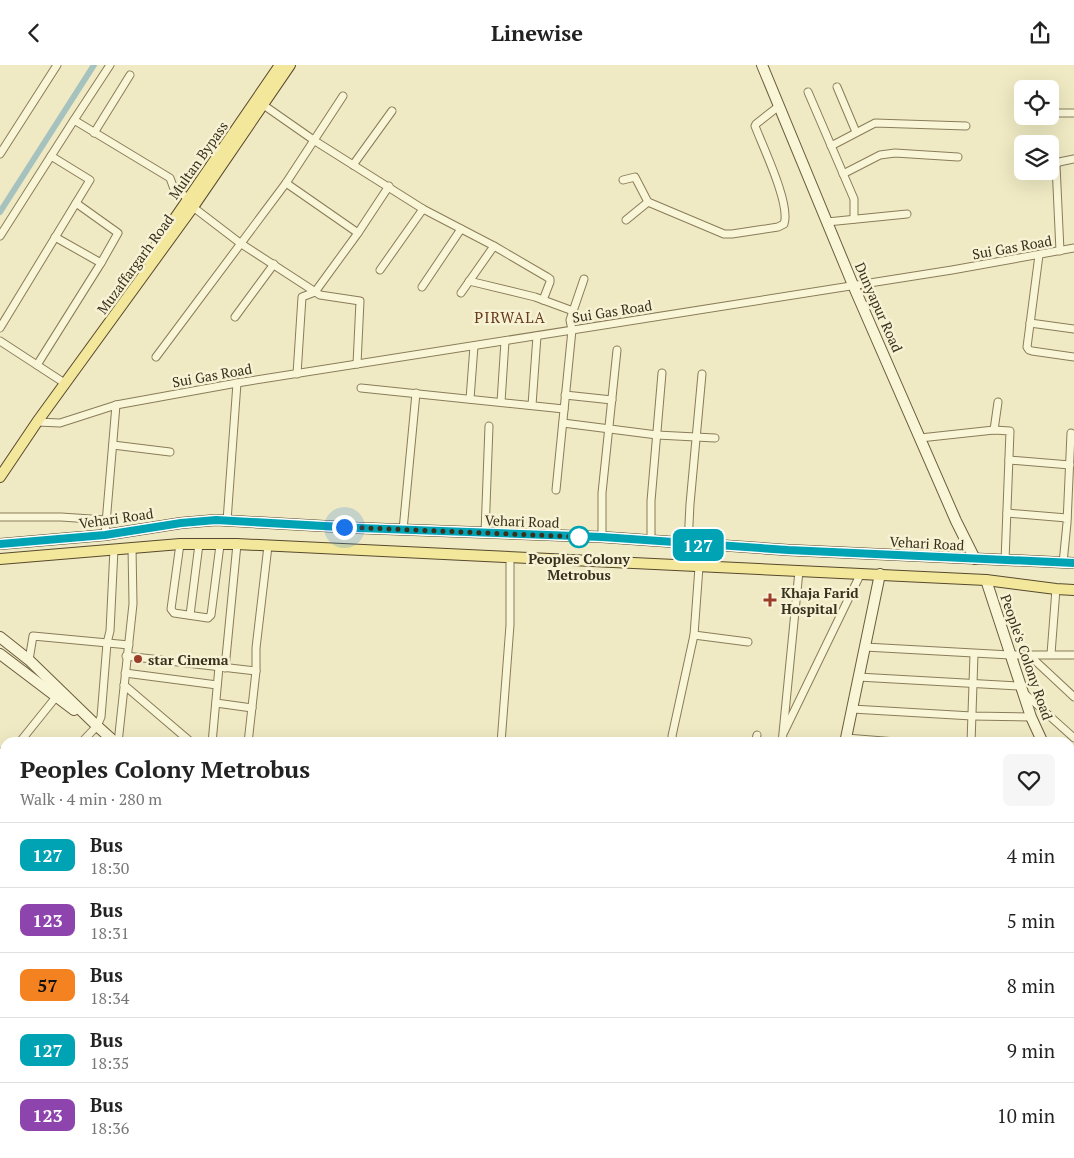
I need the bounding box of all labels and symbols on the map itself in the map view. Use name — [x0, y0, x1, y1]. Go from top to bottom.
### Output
street label: Multan Bypass — [164, 117, 232, 203]
street label: Muzaffargarh Road — [92, 210, 178, 318]
street label: Sui Gas Road — [971, 231, 1054, 263]
street label: Dunyapur Road — [851, 259, 907, 355]
street label: Sui Gas Road — [571, 295, 653, 327]
district label: PIRWALA — [474, 307, 546, 327]
street label: Sui Gas Road — [171, 359, 254, 391]
street label: Vehari Road — [78, 503, 155, 533]
street label: Vehari Road — [484, 510, 560, 532]
your location — [332, 515, 357, 540]
marker: Peoples Colony Metrobus — [568, 526, 590, 548]
line badge: 127 — [669, 529, 727, 561]
street label: Vehari Road — [889, 532, 965, 554]
place label: Peoples Colony Metrobus — [528, 549, 630, 584]
place label: Khaja Farid Hospital — [781, 583, 859, 618]
street label: People's Colony Road — [997, 592, 1058, 723]
marker: Khaja Farid Hospital — [763, 593, 777, 607]
place label: star Cinema — [148, 650, 229, 669]
marker: star Cinema — [132, 653, 144, 665]

